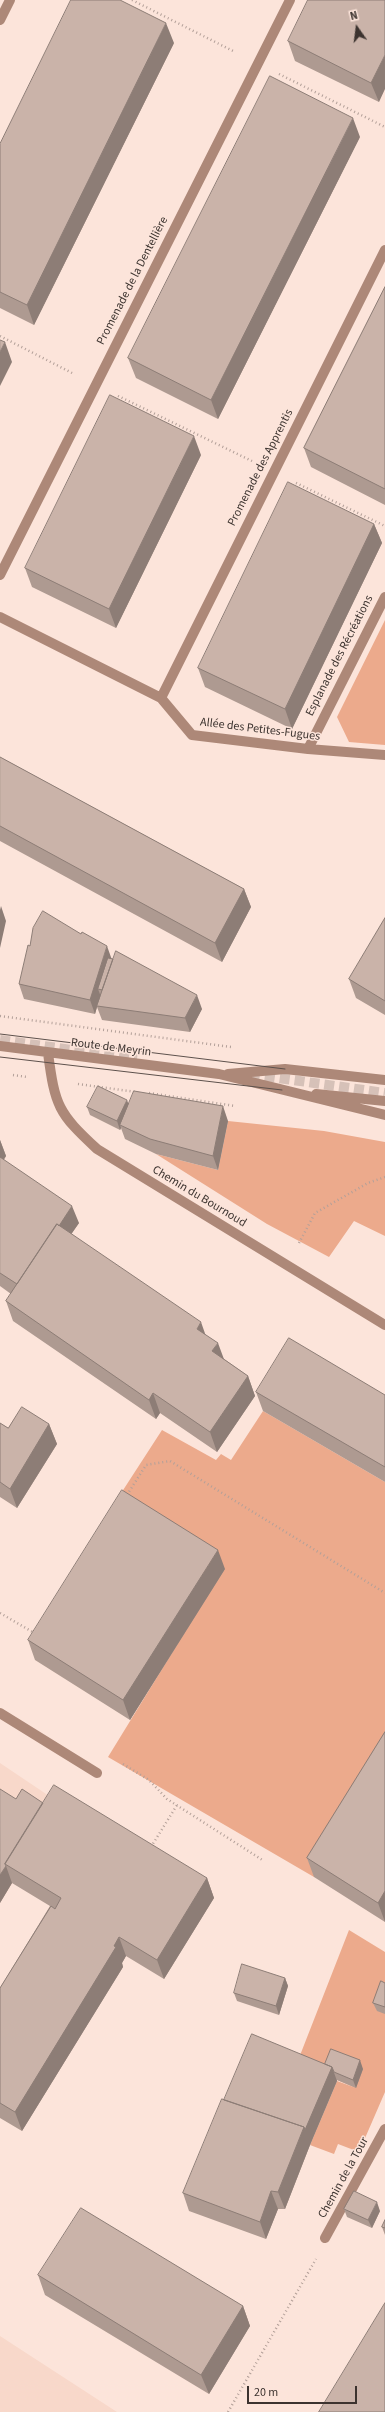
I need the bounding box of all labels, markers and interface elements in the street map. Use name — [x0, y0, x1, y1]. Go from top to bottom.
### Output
north arrow — [337, 8, 377, 48]
text: N — [349, 8, 359, 24]
street label: Promenade de la Dentellière — [94, 214, 172, 348]
street label: Promenade des Apprentis — [225, 407, 297, 529]
street label: Esplanade des Récréations — [303, 593, 377, 719]
street label: Allée des Petites-Fugues — [199, 715, 321, 745]
street label: Route de Meyrin — [70, 1036, 152, 1060]
street label: Chemin du Bournoud — [149, 1163, 249, 1231]
street label: Chemin de la Tour — [316, 2135, 372, 2221]
scale bar — [249, 2378, 359, 2404]
text: 20 m — [254, 2384, 278, 2401]

